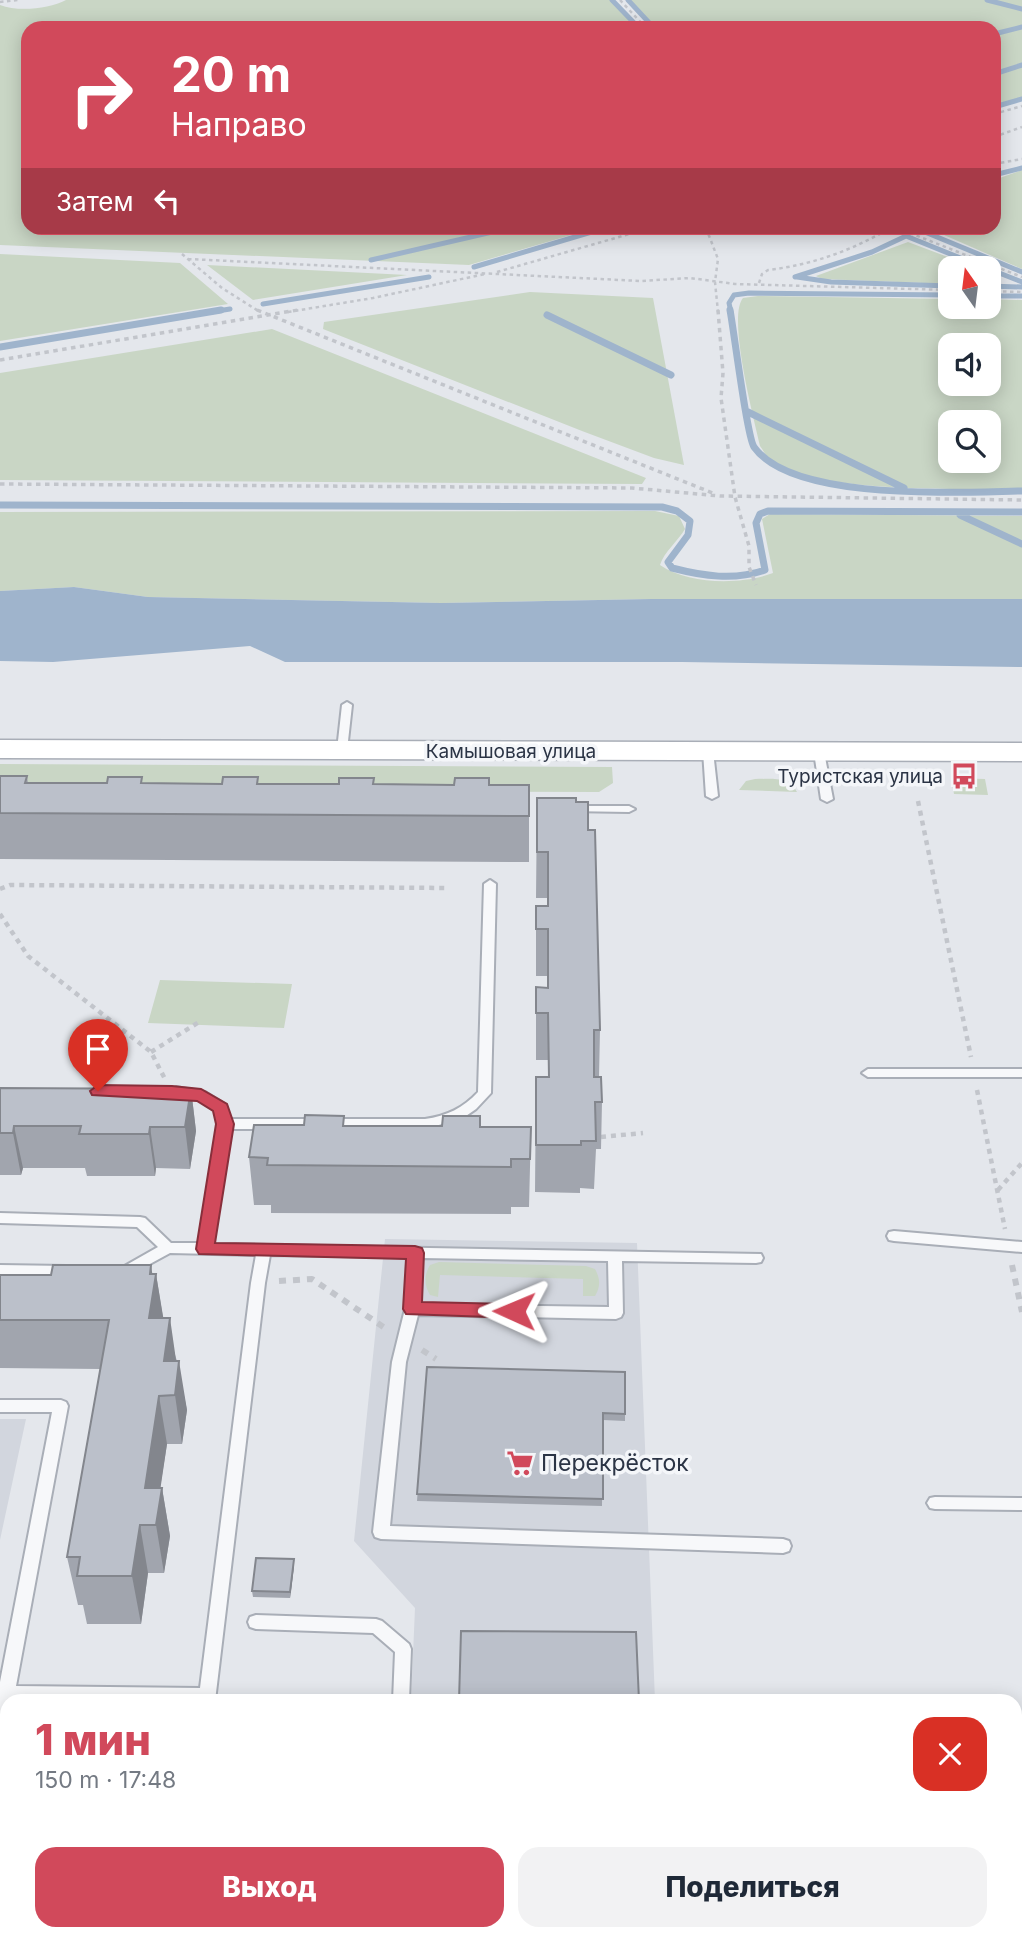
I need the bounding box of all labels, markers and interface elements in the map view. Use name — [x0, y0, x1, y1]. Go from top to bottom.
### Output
text: 20 m — [171, 45, 291, 104]
icon: right — [56, 49, 147, 140]
text: Направо — [171, 105, 307, 144]
icon: left — [148, 182, 186, 220]
text: Затем — [56, 186, 134, 217]
north arrow — [938, 256, 1001, 318]
map controls — [938, 256, 1001, 473]
button: sound — [938, 333, 1001, 396]
button: search — [938, 410, 1001, 473]
street label: Камышовая улица — [426, 740, 596, 763]
bus stop icon: Туристская улица — [949, 761, 979, 791]
place label: Туристская улица — [777, 765, 943, 788]
pin — [68, 1019, 128, 1091]
icon: arrive — [79, 1030, 117, 1068]
position arrow — [477, 1274, 551, 1348]
supermarket icon: Перекрёсток — [505, 1448, 535, 1478]
place label: Перекрёсток — [541, 1449, 689, 1477]
text: 1 мин — [35, 1714, 151, 1765]
button: close — [913, 1717, 987, 1791]
text: 150 m · 17:48 — [35, 1766, 176, 1794]
button: Выход — [35, 1847, 504, 1927]
button: Поделиться — [518, 1847, 987, 1927]

